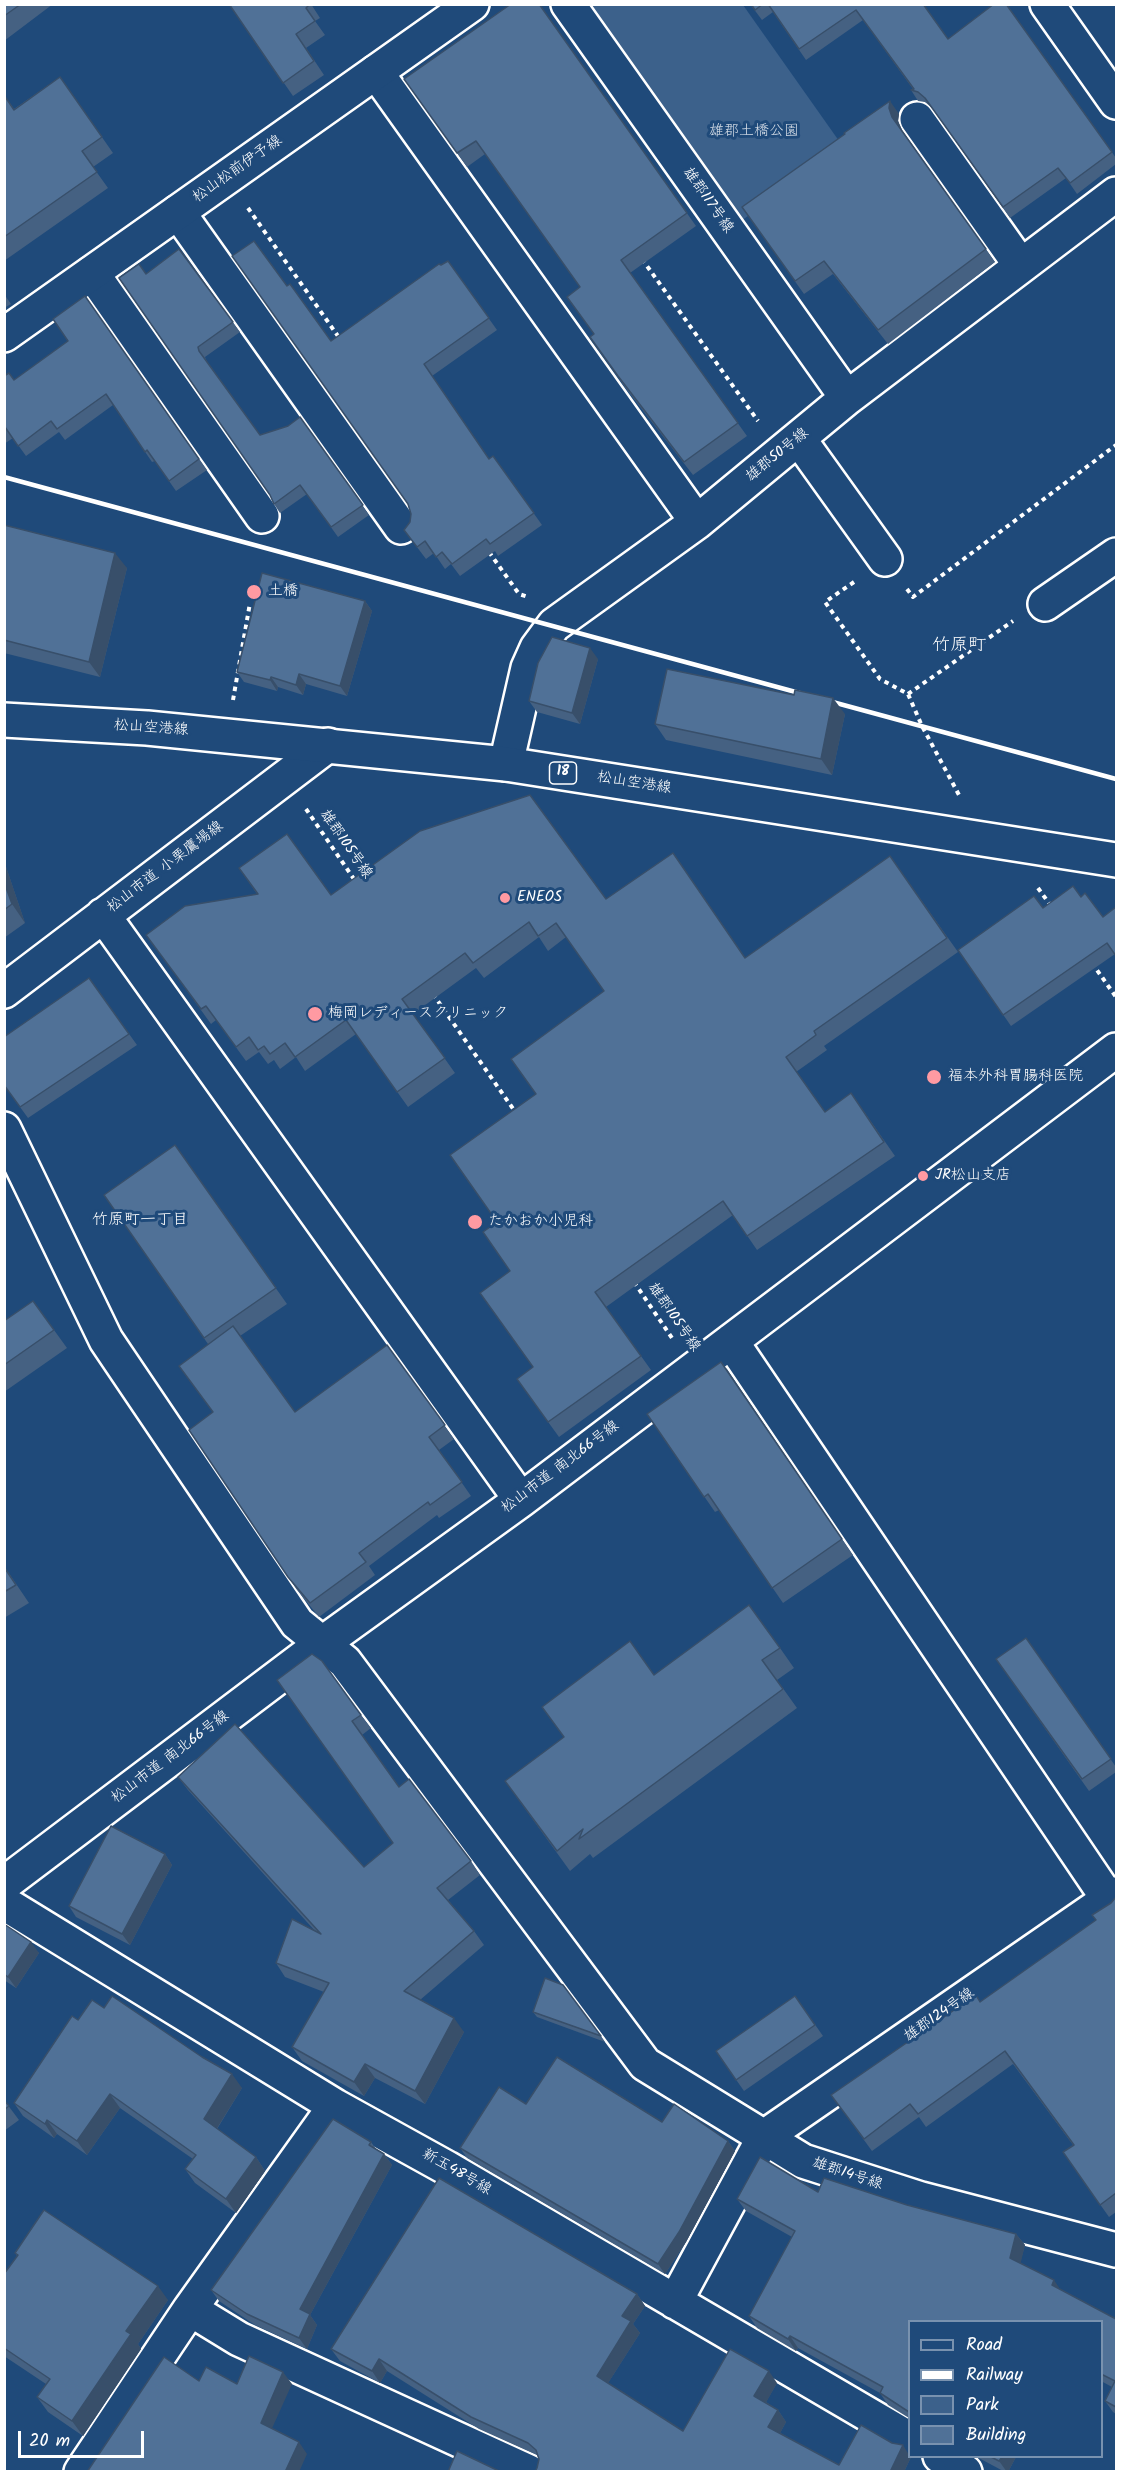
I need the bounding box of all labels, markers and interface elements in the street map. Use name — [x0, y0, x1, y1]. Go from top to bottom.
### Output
park label: 雄郡土橋公園 — [709, 123, 799, 141]
street label: 松山松前伊予線 — [190, 133, 286, 207]
street label: 雄郡117号線 — [678, 165, 736, 237]
street label: 雄郡50号線 — [743, 425, 813, 487]
marker: 土橋 — [245, 583, 263, 601]
place label: 土橋 — [268, 583, 298, 601]
district label: 竹原町 — [932, 636, 986, 658]
street label: 松山空港線 — [113, 717, 189, 741]
road number: 18 — [550, 762, 576, 784]
street label: 松山空港線 — [596, 769, 672, 799]
street label: 雄郡105号線 — [315, 807, 375, 883]
street label: 松山市道 小栗鷹場線 — [104, 818, 228, 918]
place label: ENEOS — [517, 889, 562, 907]
marker: ENEOS — [498, 891, 512, 905]
marker: 梅岡レディースクリニック — [306, 1005, 324, 1023]
place label: 梅岡レディースクリニック — [328, 1005, 508, 1023]
marker: 福本外科胃腸科医院 — [925, 1068, 943, 1086]
place label: 福本外科胃腸科医院 — [948, 1068, 1083, 1086]
place label: JR松山支店 — [935, 1167, 1011, 1185]
marker: JR松山支店 — [916, 1169, 930, 1183]
district label: 竹原町一丁目 — [92, 1211, 188, 1231]
marker: たかおか小児科 — [466, 1213, 484, 1231]
place label: たかおか小児科 — [488, 1213, 593, 1231]
street label: 雄郡105号線 — [643, 1280, 703, 1356]
street label: 松山市道 南北66号線 — [499, 1418, 623, 1518]
street label: 松山市道 南北66号線 — [109, 1708, 233, 1808]
street label: 雄郡124号線 — [901, 1985, 979, 2047]
street label: 新玉48号線 — [418, 2146, 494, 2200]
street label: 雄郡14号線 — [810, 2155, 884, 2195]
legend — [908, 2320, 1103, 2458]
text: Road — [966, 2331, 1002, 2360]
text: Railway — [966, 2361, 1023, 2390]
text: Park — [966, 2391, 999, 2420]
scale bar — [21, 2419, 147, 2457]
text: Building — [966, 2421, 1026, 2450]
text: 20 m — [29, 2427, 70, 2456]

